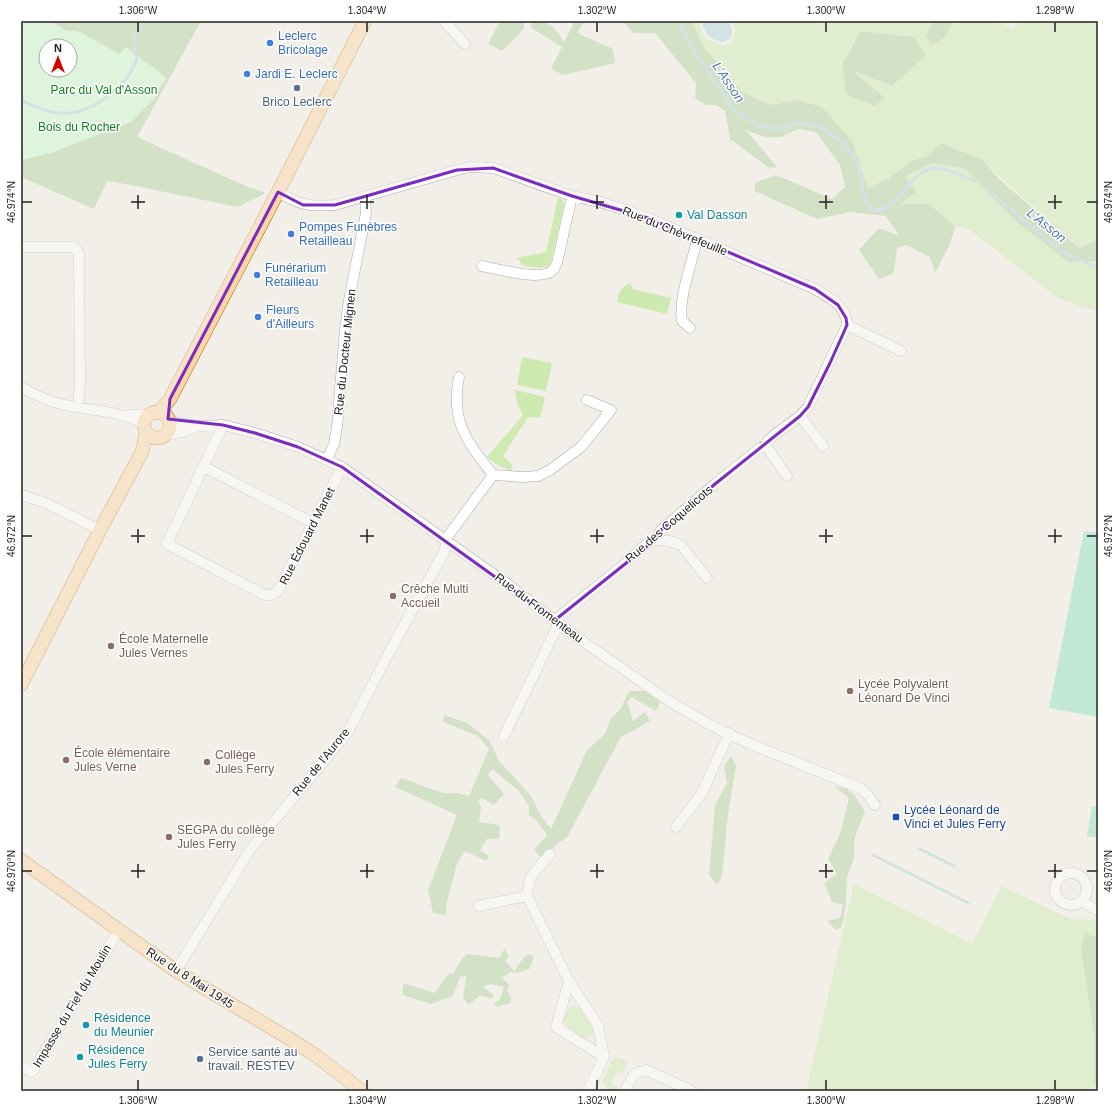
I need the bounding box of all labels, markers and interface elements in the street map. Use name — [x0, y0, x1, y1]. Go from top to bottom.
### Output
text: 1.306°W — [119, 5, 158, 16]
text: 1.304°W — [348, 5, 387, 16]
text: 1.302°W — [578, 5, 617, 16]
text: 1.300°W — [807, 5, 846, 16]
text: 1.298°W — [1036, 5, 1075, 16]
place label: Leclerc Bricolage — [278, 29, 328, 57]
north arrow — [38, 38, 78, 78]
marker: Leclerc Bricolage — [265, 38, 275, 48]
text: N — [54, 42, 62, 54]
water label: L'Asson — [710, 59, 748, 105]
place label: Jardi E. Leclerc — [255, 67, 338, 81]
marker: Jardi E. Leclerc — [242, 69, 252, 79]
park label: Parc du Val d'Asson — [51, 83, 157, 97]
marker: Brico Leclerc — [292, 83, 302, 93]
place label: Brico Leclerc — [262, 95, 332, 109]
park label: Bois du Rocher — [38, 120, 120, 134]
text: 46.974°N — [6, 181, 17, 223]
text: 46.974°N — [1103, 181, 1114, 223]
street label: Rue du Chèvrefeuille — [620, 204, 730, 259]
water label: L'Asson — [1024, 205, 1069, 246]
place label: Val Dasson — [687, 208, 747, 222]
marker: Val Dasson — [674, 210, 684, 220]
place label: Pompes Funèbres Retailleau — [299, 220, 397, 248]
marker: Pompes Funèbres Retailleau — [286, 229, 296, 239]
place label: Funérarium Retailleau — [265, 261, 326, 289]
marker: Funérarium Retailleau — [252, 270, 262, 280]
street label: Rue du Docteur Mignen — [331, 288, 359, 416]
place label: Fleurs d'Ailleurs — [266, 303, 314, 331]
marker: Fleurs d'Ailleurs — [253, 312, 263, 322]
street label: Rue des Coquelicots — [623, 482, 715, 566]
street label: Rue Édouard Manet — [275, 484, 338, 587]
text: 46.972°N — [6, 515, 17, 557]
text: 46.972°N — [1103, 515, 1114, 557]
street label: Rue du Fromenteau — [492, 570, 586, 646]
place label: Crêche Multi Accueil — [401, 582, 468, 610]
marker: Crêche Multi Accueil — [388, 591, 398, 601]
place label: École Maternelle Jules Vernes — [119, 631, 209, 660]
marker: École Maternelle Jules Vernes — [106, 641, 116, 651]
place label: Lycée Polyvalent Léonard De Vinci — [858, 677, 950, 705]
marker: Lycée Polyvalent Léonard De Vinci — [845, 686, 855, 696]
street label: Rue de l'Aurore — [289, 725, 353, 799]
place label: École élémentaire Jules Verne — [74, 745, 170, 774]
place label: Collège Jules Ferry — [215, 748, 274, 776]
marker: École élémentaire Jules Verne — [61, 755, 71, 765]
marker: Collège Jules Ferry — [202, 757, 212, 767]
place label: Lycée Léonard de Vinci et Jules Ferry — [904, 803, 1006, 831]
marker: Lycée Léonard de Vinci et Jules Ferry — [891, 812, 901, 822]
place label: SEGPA du collège Jules Ferry — [177, 823, 275, 851]
marker: SEGPA du collège Jules Ferry — [164, 832, 174, 842]
text: 46.970°N — [6, 850, 17, 892]
text: 46.970°N — [1103, 850, 1114, 892]
street label: Impasse du Fief du Moulin — [30, 942, 114, 1070]
street label: Rue du 8 Mai 1945 — [144, 945, 237, 1012]
place label: Résidence du Meunier — [94, 1011, 154, 1039]
marker: Résidence du Meunier — [81, 1020, 91, 1030]
place label: Résidence Jules Ferry — [88, 1043, 147, 1071]
place label: Service santé au travail. RESTEV — [208, 1045, 297, 1073]
marker: Résidence Jules Ferry — [75, 1052, 85, 1062]
marker: Service santé au travail. RESTEV — [195, 1054, 205, 1064]
text: 1.306°W — [119, 1095, 158, 1106]
text: 1.304°W — [348, 1095, 387, 1106]
text: 1.302°W — [578, 1095, 617, 1106]
text: 1.300°W — [807, 1095, 846, 1106]
text: 1.298°W — [1036, 1095, 1075, 1106]

